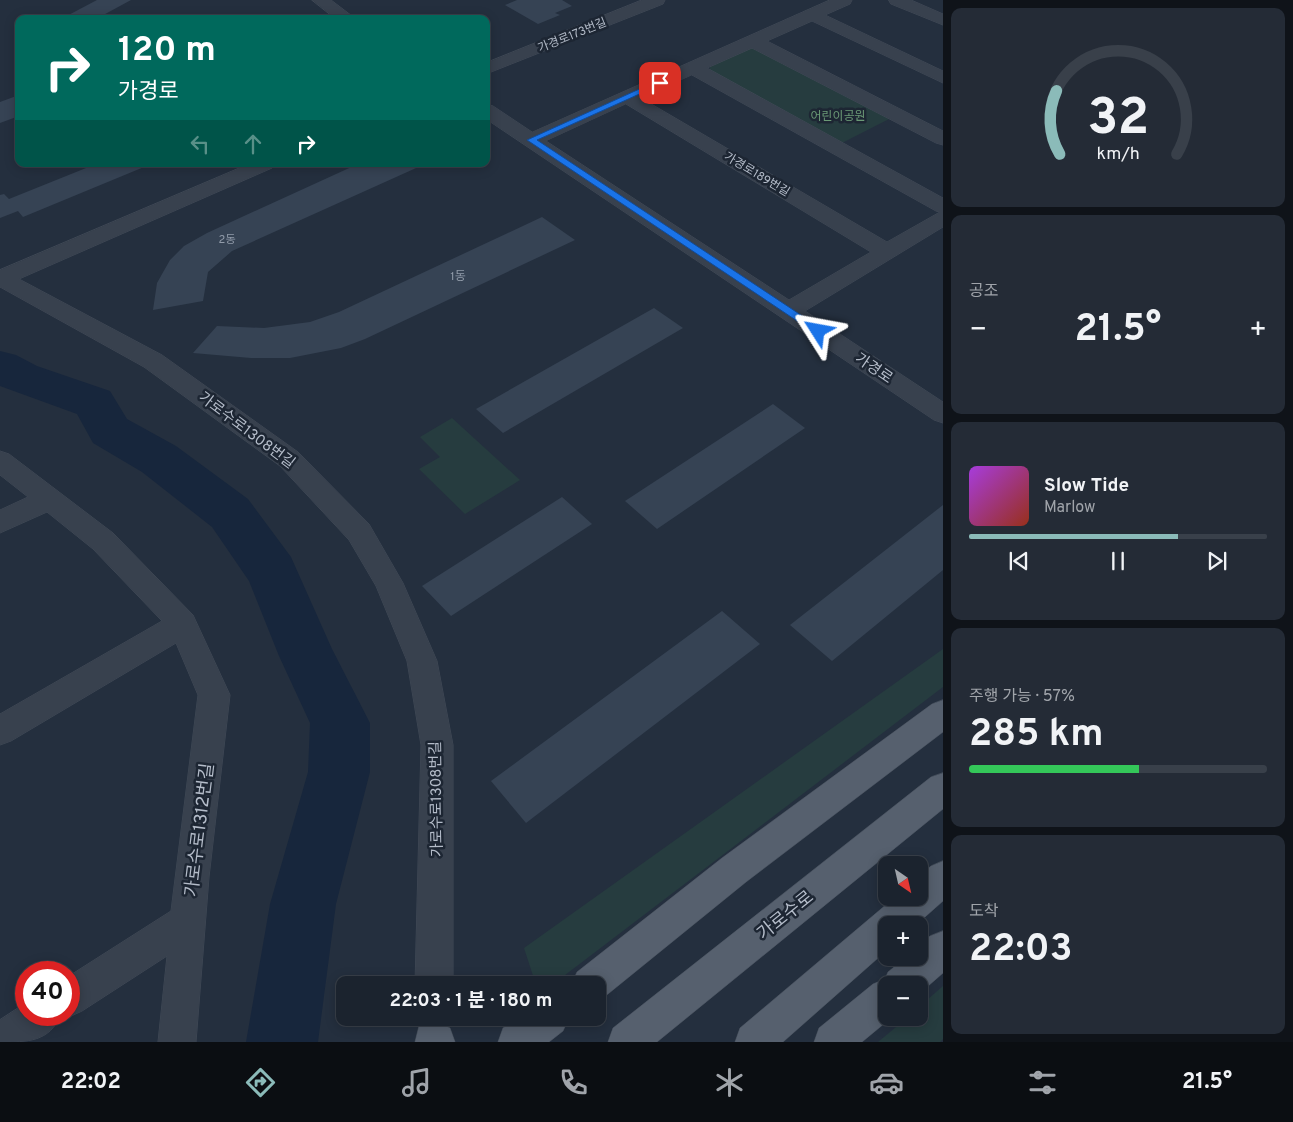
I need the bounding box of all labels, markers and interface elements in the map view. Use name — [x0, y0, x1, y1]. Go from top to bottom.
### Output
street label: 가경로173번길 — [536, 15, 609, 57]
text: 120 m — [118, 29, 216, 73]
icon: right — [35, 35, 100, 100]
pin — [639, 62, 681, 104]
icon: arrive — [646, 69, 674, 97]
text: 가경로 — [118, 79, 179, 106]
text: 32 — [1087, 87, 1149, 153]
park label: 어린이공원 — [810, 109, 866, 125]
icon: left — [186, 130, 214, 158]
icon: ahead — [239, 130, 267, 158]
icon: right — [292, 130, 320, 158]
text: km/h — [1096, 143, 1140, 166]
street label: 가경로189번길 — [721, 149, 792, 201]
house number: 2동 — [219, 233, 235, 247]
house number: 1동 — [450, 269, 466, 285]
text: 공조 — [969, 282, 998, 302]
position arrow — [791, 304, 843, 356]
text: 21.5° — [1075, 306, 1161, 355]
text: − — [969, 313, 987, 349]
text: + — [1249, 313, 1267, 349]
street label: 가경로 — [851, 350, 896, 389]
street label: 가로수로1308번길 — [194, 389, 298, 474]
text: Slow Tide — [1044, 474, 1129, 498]
text: Marlow — [1044, 498, 1096, 518]
icon: previous — [1005, 547, 1033, 575]
icon: pause — [1104, 547, 1132, 575]
icon: next — [1203, 547, 1231, 575]
text: 주행 가능 · 57% — [969, 687, 1075, 707]
text: 285 km — [969, 711, 1103, 760]
street label: 가로수로1308번길 — [427, 741, 448, 857]
street label: 가로수로1312번길 — [181, 762, 220, 898]
north arrow — [878, 856, 928, 906]
map controls — [878, 856, 928, 1026]
street label: 가로수로 — [753, 886, 819, 946]
text: 도착 — [969, 902, 998, 922]
button: + — [878, 916, 928, 966]
text: 22:03 — [969, 926, 1072, 975]
speed limit sign: 40 — [15, 961, 80, 1026]
button: − — [878, 976, 928, 1026]
text: 22:03 · 1 분 · 180 m — [390, 989, 552, 1013]
icon: directions — [243, 1065, 278, 1100]
icon: music — [399, 1065, 434, 1100]
icon: phone — [556, 1065, 591, 1100]
icon: climate — [712, 1065, 747, 1100]
icon: car — [869, 1065, 904, 1100]
icon: filters — [1025, 1065, 1060, 1100]
text: 22:02 — [61, 1069, 121, 1096]
text: 21.5° — [1182, 1069, 1232, 1096]

